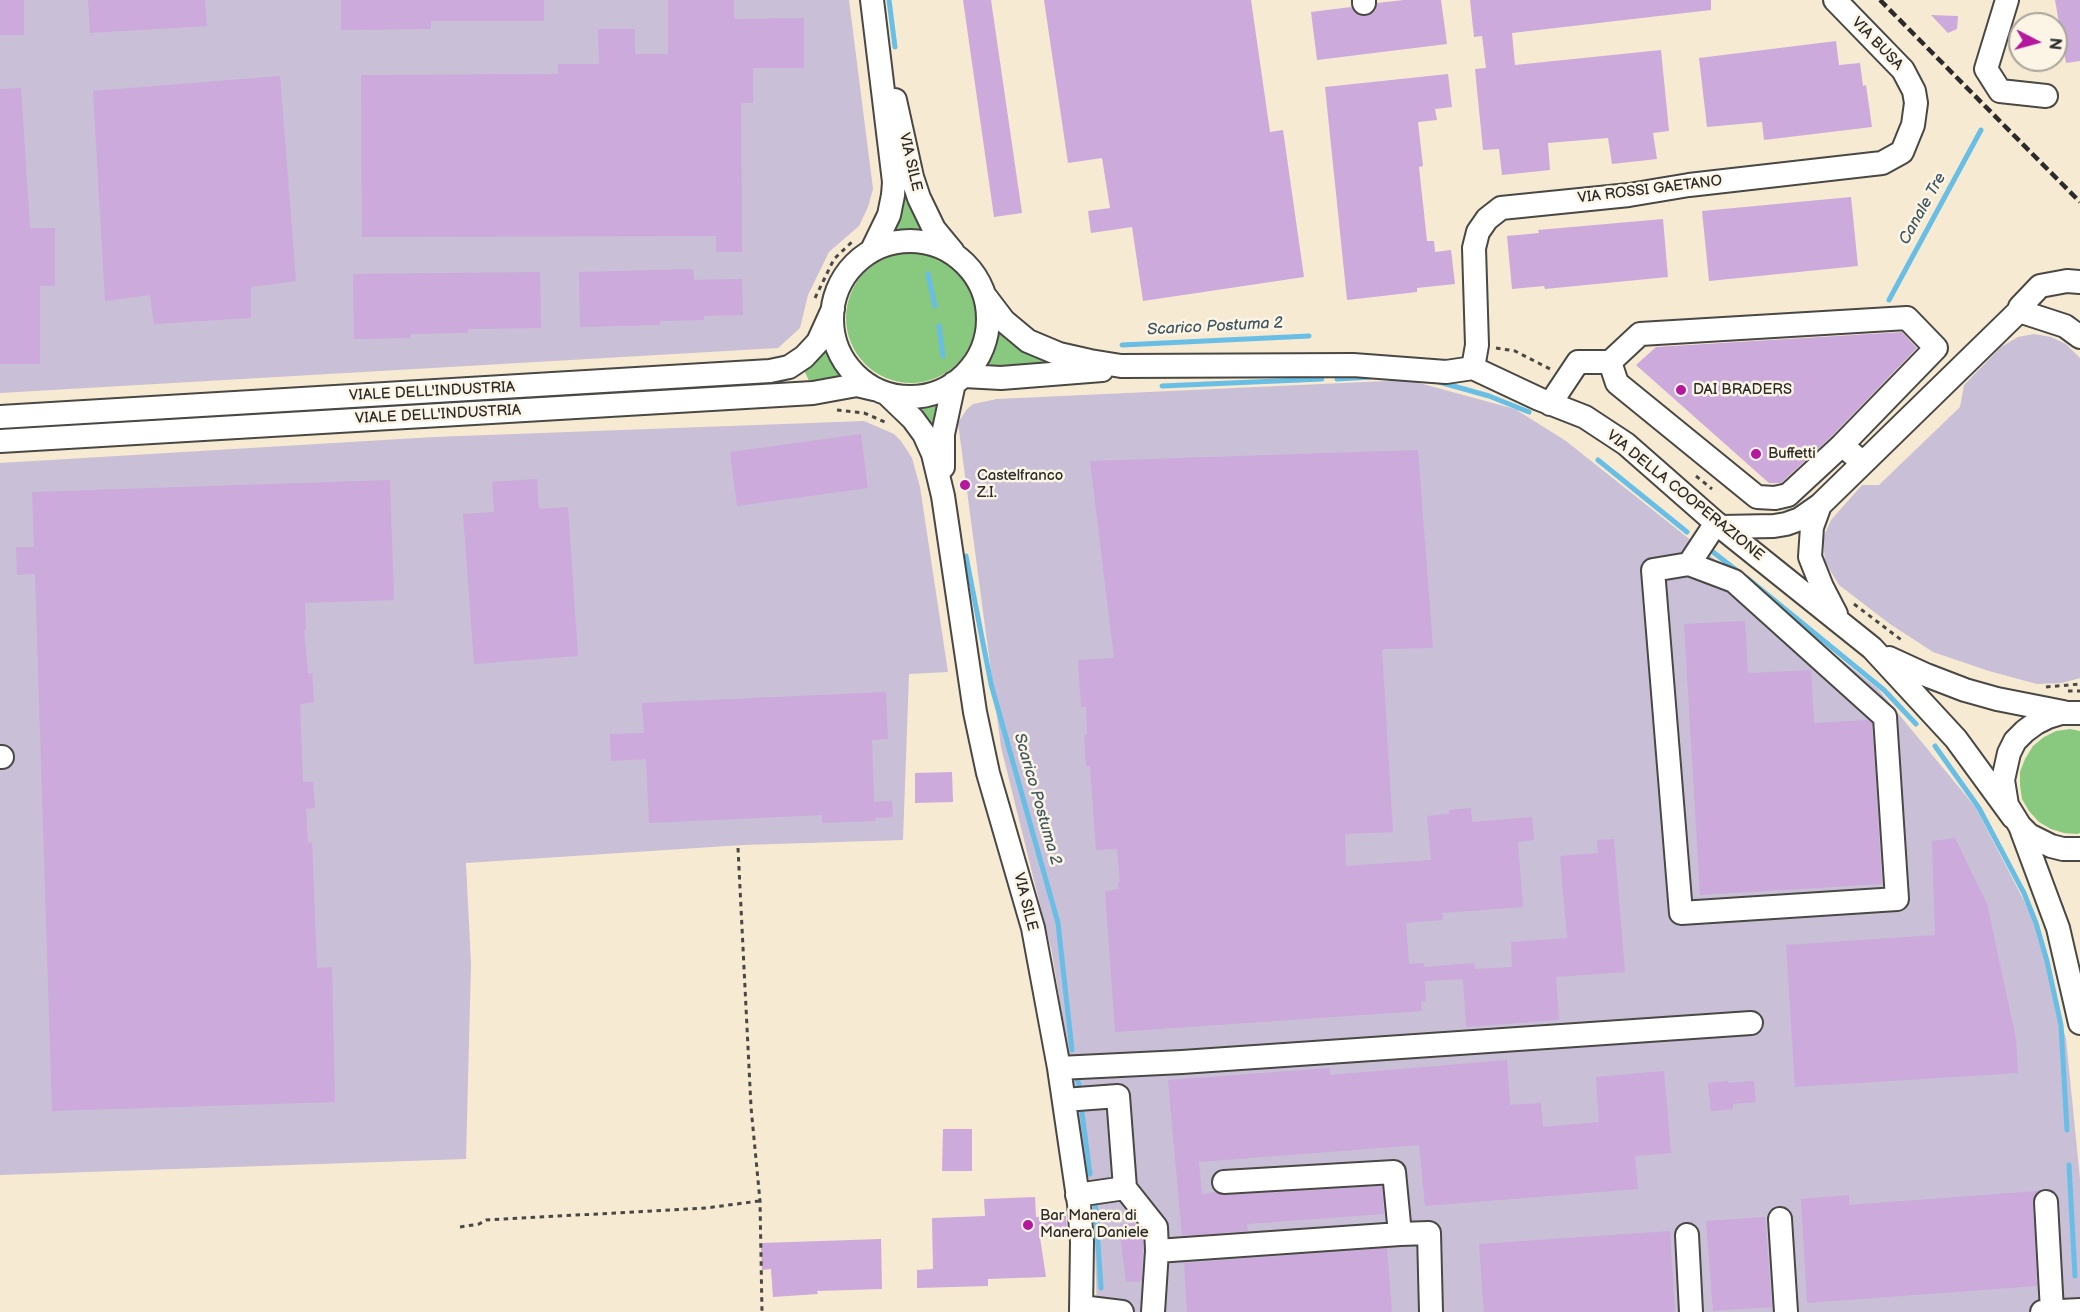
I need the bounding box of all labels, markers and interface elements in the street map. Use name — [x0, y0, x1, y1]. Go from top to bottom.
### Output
north arrow — [2008, 12, 2068, 72]
street label: VIA BUSA — [1847, 14, 1907, 74]
text: N — [2044, 37, 2064, 51]
street label: VIA SILE — [895, 131, 925, 193]
water label: Canale Tre — [1895, 170, 1951, 248]
street label: VIA ROSSI GAETANO — [1577, 172, 1723, 208]
water label: Scarico Postuma 2 — [1147, 314, 1283, 340]
street label: VIALE DELL'INDUSTRIA — [349, 379, 515, 405]
place label: DAI BRADERS — [1693, 381, 1792, 399]
marker: DAI BRADERS — [1674, 383, 1688, 397]
street label: VIALE DELL'INDUSTRIA — [355, 402, 521, 428]
street label: VIA DELLA COOPERAZIONE — [1603, 427, 1767, 565]
place label: Buffetti — [1768, 445, 1816, 463]
marker: Buffetti — [1749, 447, 1763, 461]
place label: Castelfranco Z.I. — [977, 467, 1063, 502]
marker: Castelfranco Z.I. — [958, 478, 972, 492]
water label: Scarico Postuma 2 — [1009, 731, 1065, 867]
street label: VIA SILE — [1009, 871, 1041, 933]
place label: Bar Manera di Manera Daniele — [1040, 1207, 1149, 1242]
marker: Bar Manera di Manera Daniele — [1021, 1218, 1035, 1232]

